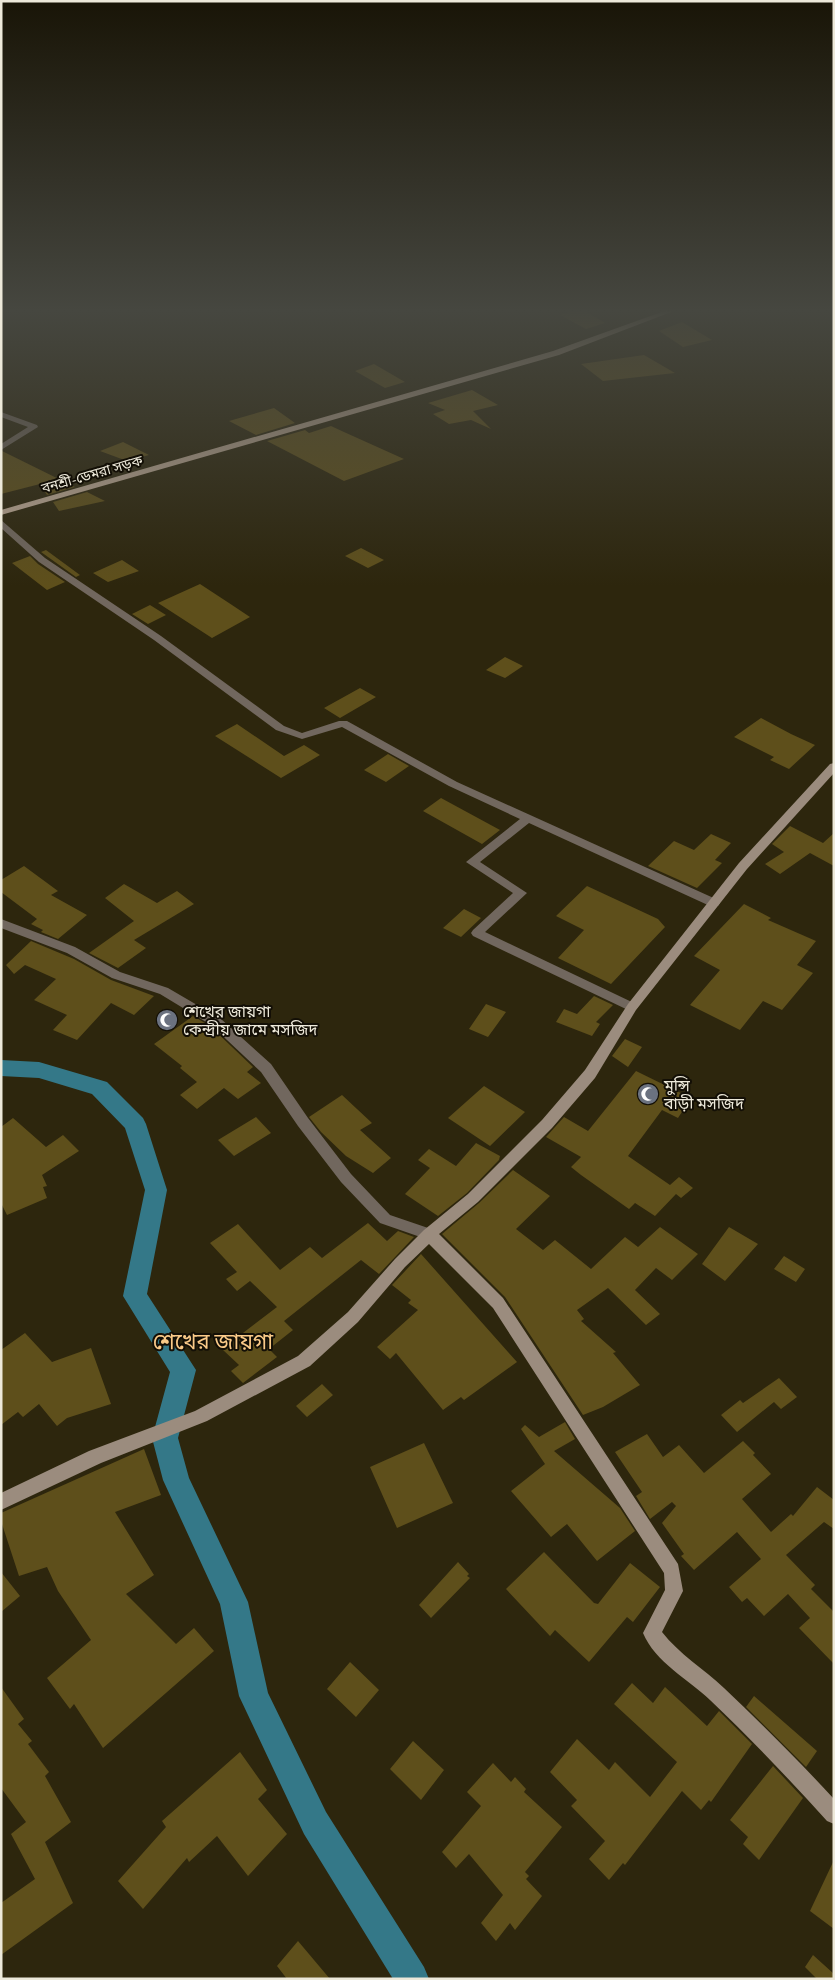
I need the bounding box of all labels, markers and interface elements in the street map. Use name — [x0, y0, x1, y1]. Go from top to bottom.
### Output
street label: বনশ্রী-ডেমরা সড়ক — [39, 452, 145, 497]
place label: শেখের জায়গা কেন্দ্রীয় জামে মসজিদ — [183, 1002, 319, 1039]
mosque icon: শেখের জায়গা কেন্দ্রীয় জামে মসজিদ — [155, 1008, 179, 1032]
place label: মুন্সি বাড়ী মসজিদ — [663, 1076, 745, 1113]
mosque icon: মুন্সি বাড়ী মসজিদ — [636, 1082, 660, 1106]
district label: শেখের জায়গা — [153, 1328, 274, 1355]

